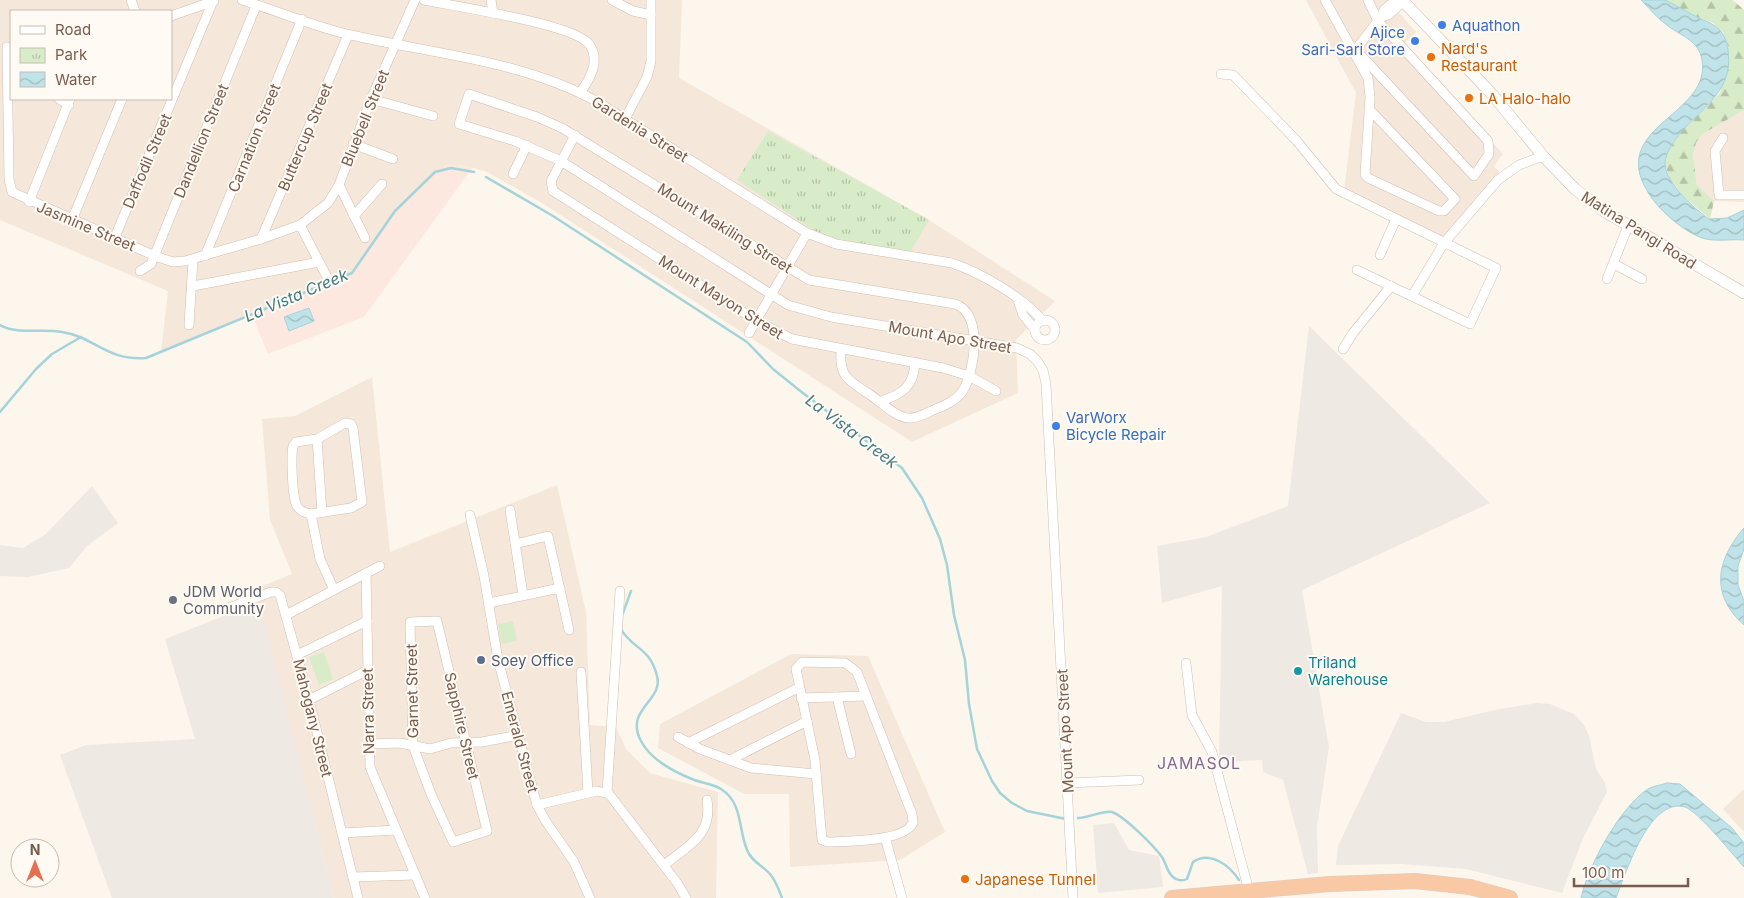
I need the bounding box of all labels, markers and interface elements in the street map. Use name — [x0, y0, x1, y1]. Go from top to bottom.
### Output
legend — [10, 10, 172, 100]
place label: Aquathon — [1452, 16, 1520, 35]
marker: Aquathon — [1436, 19, 1448, 31]
text: Road — [55, 20, 91, 39]
place label: Ajice Sari-Sari Store — [1301, 23, 1405, 59]
marker: Ajice Sari-Sari Store — [1409, 35, 1421, 47]
place label: Nard's Restaurant — [1441, 39, 1517, 75]
text: Park — [55, 45, 88, 64]
marker: Nard's Restaurant — [1425, 51, 1437, 63]
street label: Bluebell Street — [337, 67, 393, 169]
text: Water — [55, 70, 97, 89]
street label: Buttercup Street — [274, 80, 336, 194]
street label: Dandellion Street — [169, 81, 233, 201]
street label: Carnation Street — [224, 81, 284, 195]
place label: LA Halo-halo — [1479, 89, 1571, 108]
street label: Gardenia Street — [588, 92, 692, 166]
marker: LA Halo-halo — [1463, 92, 1475, 104]
street label: Daffodil Street — [118, 111, 176, 211]
street label: Mount Makiling Street — [654, 179, 796, 277]
street label: Matina Pangi Road — [1578, 187, 1700, 273]
street label: Jasmine Street — [34, 197, 139, 255]
street label: Mount Mayon Street — [655, 251, 787, 343]
water label: La Vista Creek — [241, 264, 351, 326]
street label: Mount Apo Street — [887, 317, 1013, 357]
water label: La Vista Creek — [802, 390, 902, 472]
place label: VarWorx Bicycle Repair — [1066, 408, 1167, 444]
marker: VarWorx Bicycle Repair — [1050, 420, 1062, 432]
place label: JDM World Community — [183, 582, 265, 618]
marker: JDM World Community — [167, 594, 179, 606]
street label: Garnet Street — [402, 643, 422, 738]
place label: Soey Office — [491, 651, 574, 670]
place label: Triland Warehouse — [1308, 653, 1388, 689]
marker: Soey Office — [475, 654, 487, 666]
street label: Mahogany Street — [289, 657, 337, 779]
marker: Triland Warehouse — [1292, 665, 1304, 677]
street label: Narra Street — [358, 668, 378, 754]
street label: Mount Apo Street — [1052, 668, 1078, 794]
street label: Sapphire Street — [440, 670, 484, 782]
street label: Emerald Street — [497, 689, 543, 795]
district label: JAMASOL — [1157, 753, 1241, 773]
north arrow — [10, 838, 60, 888]
text: N — [30, 841, 40, 858]
scale bar — [1574, 856, 1688, 888]
text: 100 m — [1582, 863, 1624, 882]
place label: Japanese Tunnel — [975, 870, 1096, 889]
marker: Japanese Tunnel — [959, 873, 971, 885]

